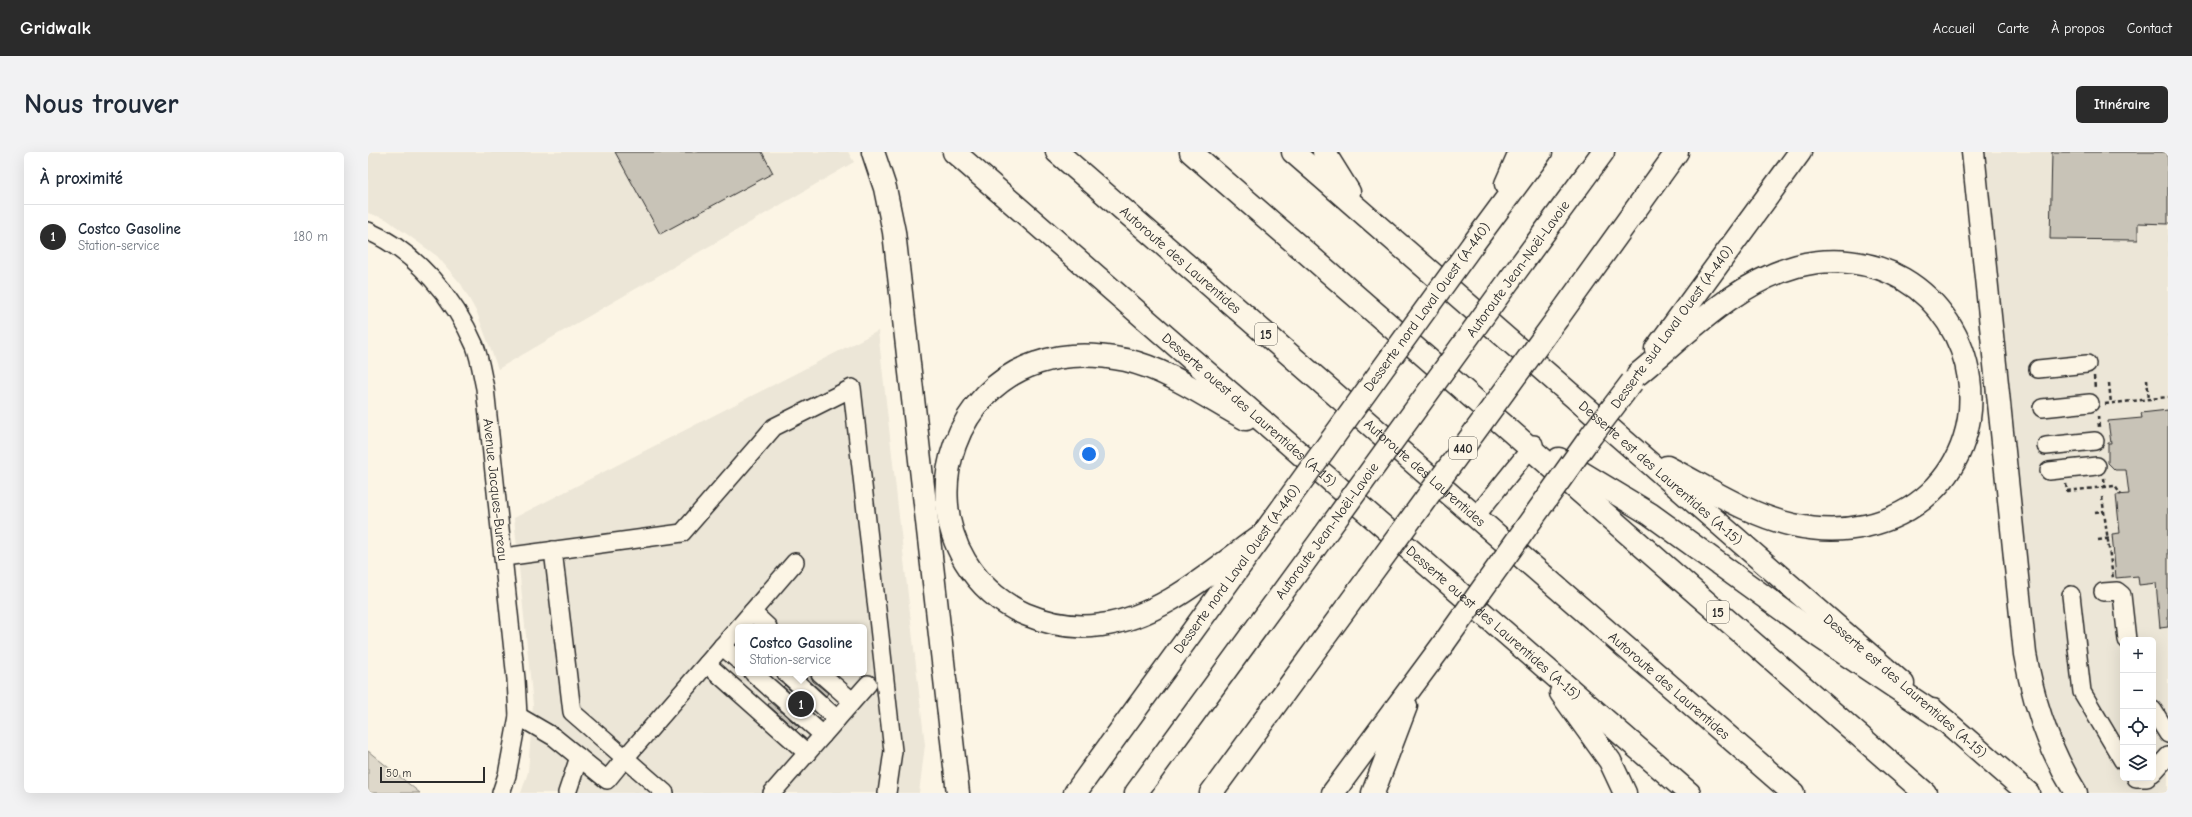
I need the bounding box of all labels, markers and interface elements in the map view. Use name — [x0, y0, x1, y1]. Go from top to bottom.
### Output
text: Gridwalk — [20, 17, 91, 39]
text: Accueil — [1933, 20, 1975, 37]
text: Carte — [1997, 20, 2029, 37]
text: À propos — [2051, 20, 2105, 37]
text: Contact — [2127, 20, 2172, 37]
button: Itinéraire — [2076, 86, 2168, 123]
text: Nous trouver — [24, 88, 179, 120]
text: À proximité — [40, 169, 123, 188]
street label: Autoroute Jean-Noël-Lavoie — [1463, 197, 1573, 341]
street label: Autoroute des Laurentides — [1117, 202, 1245, 317]
street label: Desserte nord Laval Ouest (A-440) — [1360, 219, 1494, 395]
text: Costco Gasoline — [78, 220, 181, 238]
text: 1 — [50, 229, 56, 244]
text: 180 m — [293, 229, 328, 244]
text: Station-service — [78, 238, 159, 253]
street label: Desserte sud Laval Ouest (A-440) — [1607, 242, 1737, 412]
road number: 15 — [1255, 323, 1277, 345]
street label: Desserte ouest des Laurentides (A-15) — [1159, 329, 1340, 490]
street label: Desserte est des Laurentides (A-15) — [1576, 397, 1746, 549]
street label: Autoroute des Laurentides — [1361, 415, 1489, 530]
street label: Avenue Jacques-Bureau — [480, 418, 512, 562]
road number: 440 — [1449, 437, 1477, 459]
your location — [1079, 444, 1099, 464]
street label: Autoroute Jean-Noël-Lavoie — [1272, 459, 1382, 603]
street label: Desserte nord Laval Ouest (A-440) — [1170, 481, 1304, 657]
street label: Desserte ouest des Laurentides (A-15) — [1403, 542, 1584, 703]
road number: 15 — [1707, 601, 1729, 623]
street label: Desserte est des Laurentides (A-15) — [1820, 610, 1990, 762]
popup — [735, 624, 867, 676]
street label: Autoroute des Laurentides — [1605, 628, 1734, 743]
text: Costco Gasoline — [750, 634, 852, 652]
map controls — [2120, 637, 2156, 781]
button: + — [2120, 637, 2156, 673]
text: Station-service — [750, 652, 831, 667]
button: − — [2120, 673, 2156, 709]
pin: 1 — [788, 689, 814, 719]
button: locate — [2120, 709, 2156, 745]
button: layers — [2120, 745, 2156, 781]
scale bar — [380, 765, 485, 784]
text: 50 m — [386, 767, 411, 780]

